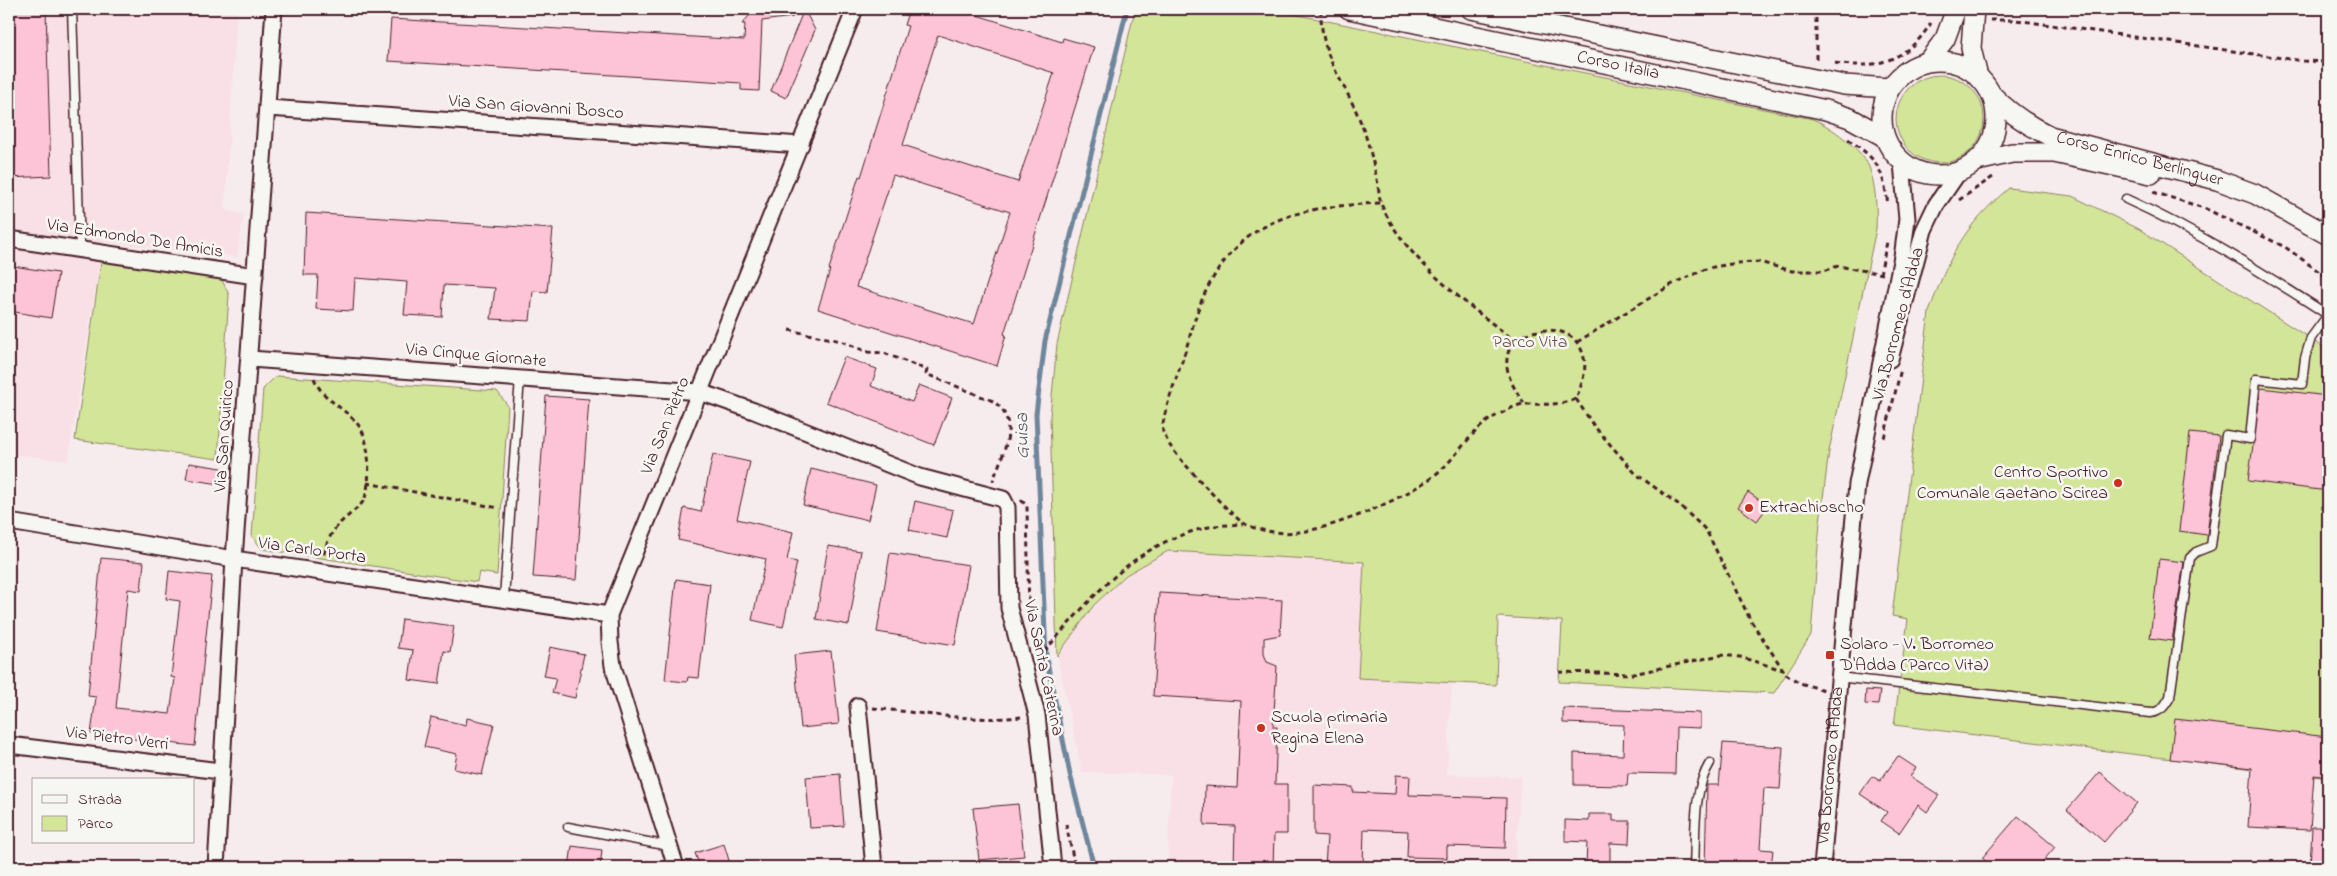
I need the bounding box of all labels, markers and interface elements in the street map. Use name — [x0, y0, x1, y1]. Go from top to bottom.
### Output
street label: Corso Italia — [1574, 45, 1662, 87]
street label: Via San Giovanni Bosco — [447, 89, 624, 127]
street label: Corso Enrico Berlinguer — [2053, 125, 2227, 194]
street label: Via Edmondo De Amicis — [44, 212, 225, 266]
street label: Via Borromeo d'Adda — [1866, 244, 1932, 405]
park label: Parco Vita — [1493, 330, 1567, 356]
street label: Via Cinque Giornate — [403, 337, 548, 375]
street label: Via San Pietro — [634, 373, 697, 480]
street label: Via San Quirico — [208, 379, 242, 494]
water label: Guisa — [1009, 412, 1037, 459]
place label: Centro Sportivo Comunale Gaetano Scirea — [1917, 460, 2108, 507]
marker: Centro Sportivo Comunale Gaetano Scirea — [2112, 477, 2124, 489]
place label: Extrachioscho — [1759, 495, 1864, 521]
marker: Extrachioscho — [1743, 502, 1755, 514]
street label: Via Carlo Porta — [255, 530, 368, 571]
street label: Via Santa Caterina — [1016, 597, 1070, 738]
place label: Solaro - V. Borromeo D'Adda (Parco Vita) — [1839, 632, 1994, 679]
marker: Solaro - V. Borromeo D'Adda (Parco Vita) — [1824, 649, 1836, 661]
street label: Via Borromeo d'Adda — [1811, 686, 1851, 846]
place label: Scuola primaria Regina Elena — [1271, 705, 1388, 753]
street label: Via Pietro Verri — [63, 720, 170, 758]
marker: Scuola primaria Regina Elena — [1255, 722, 1267, 734]
legend — [32, 778, 195, 844]
text: Strada — [78, 789, 122, 811]
text: Parco — [78, 813, 113, 835]

